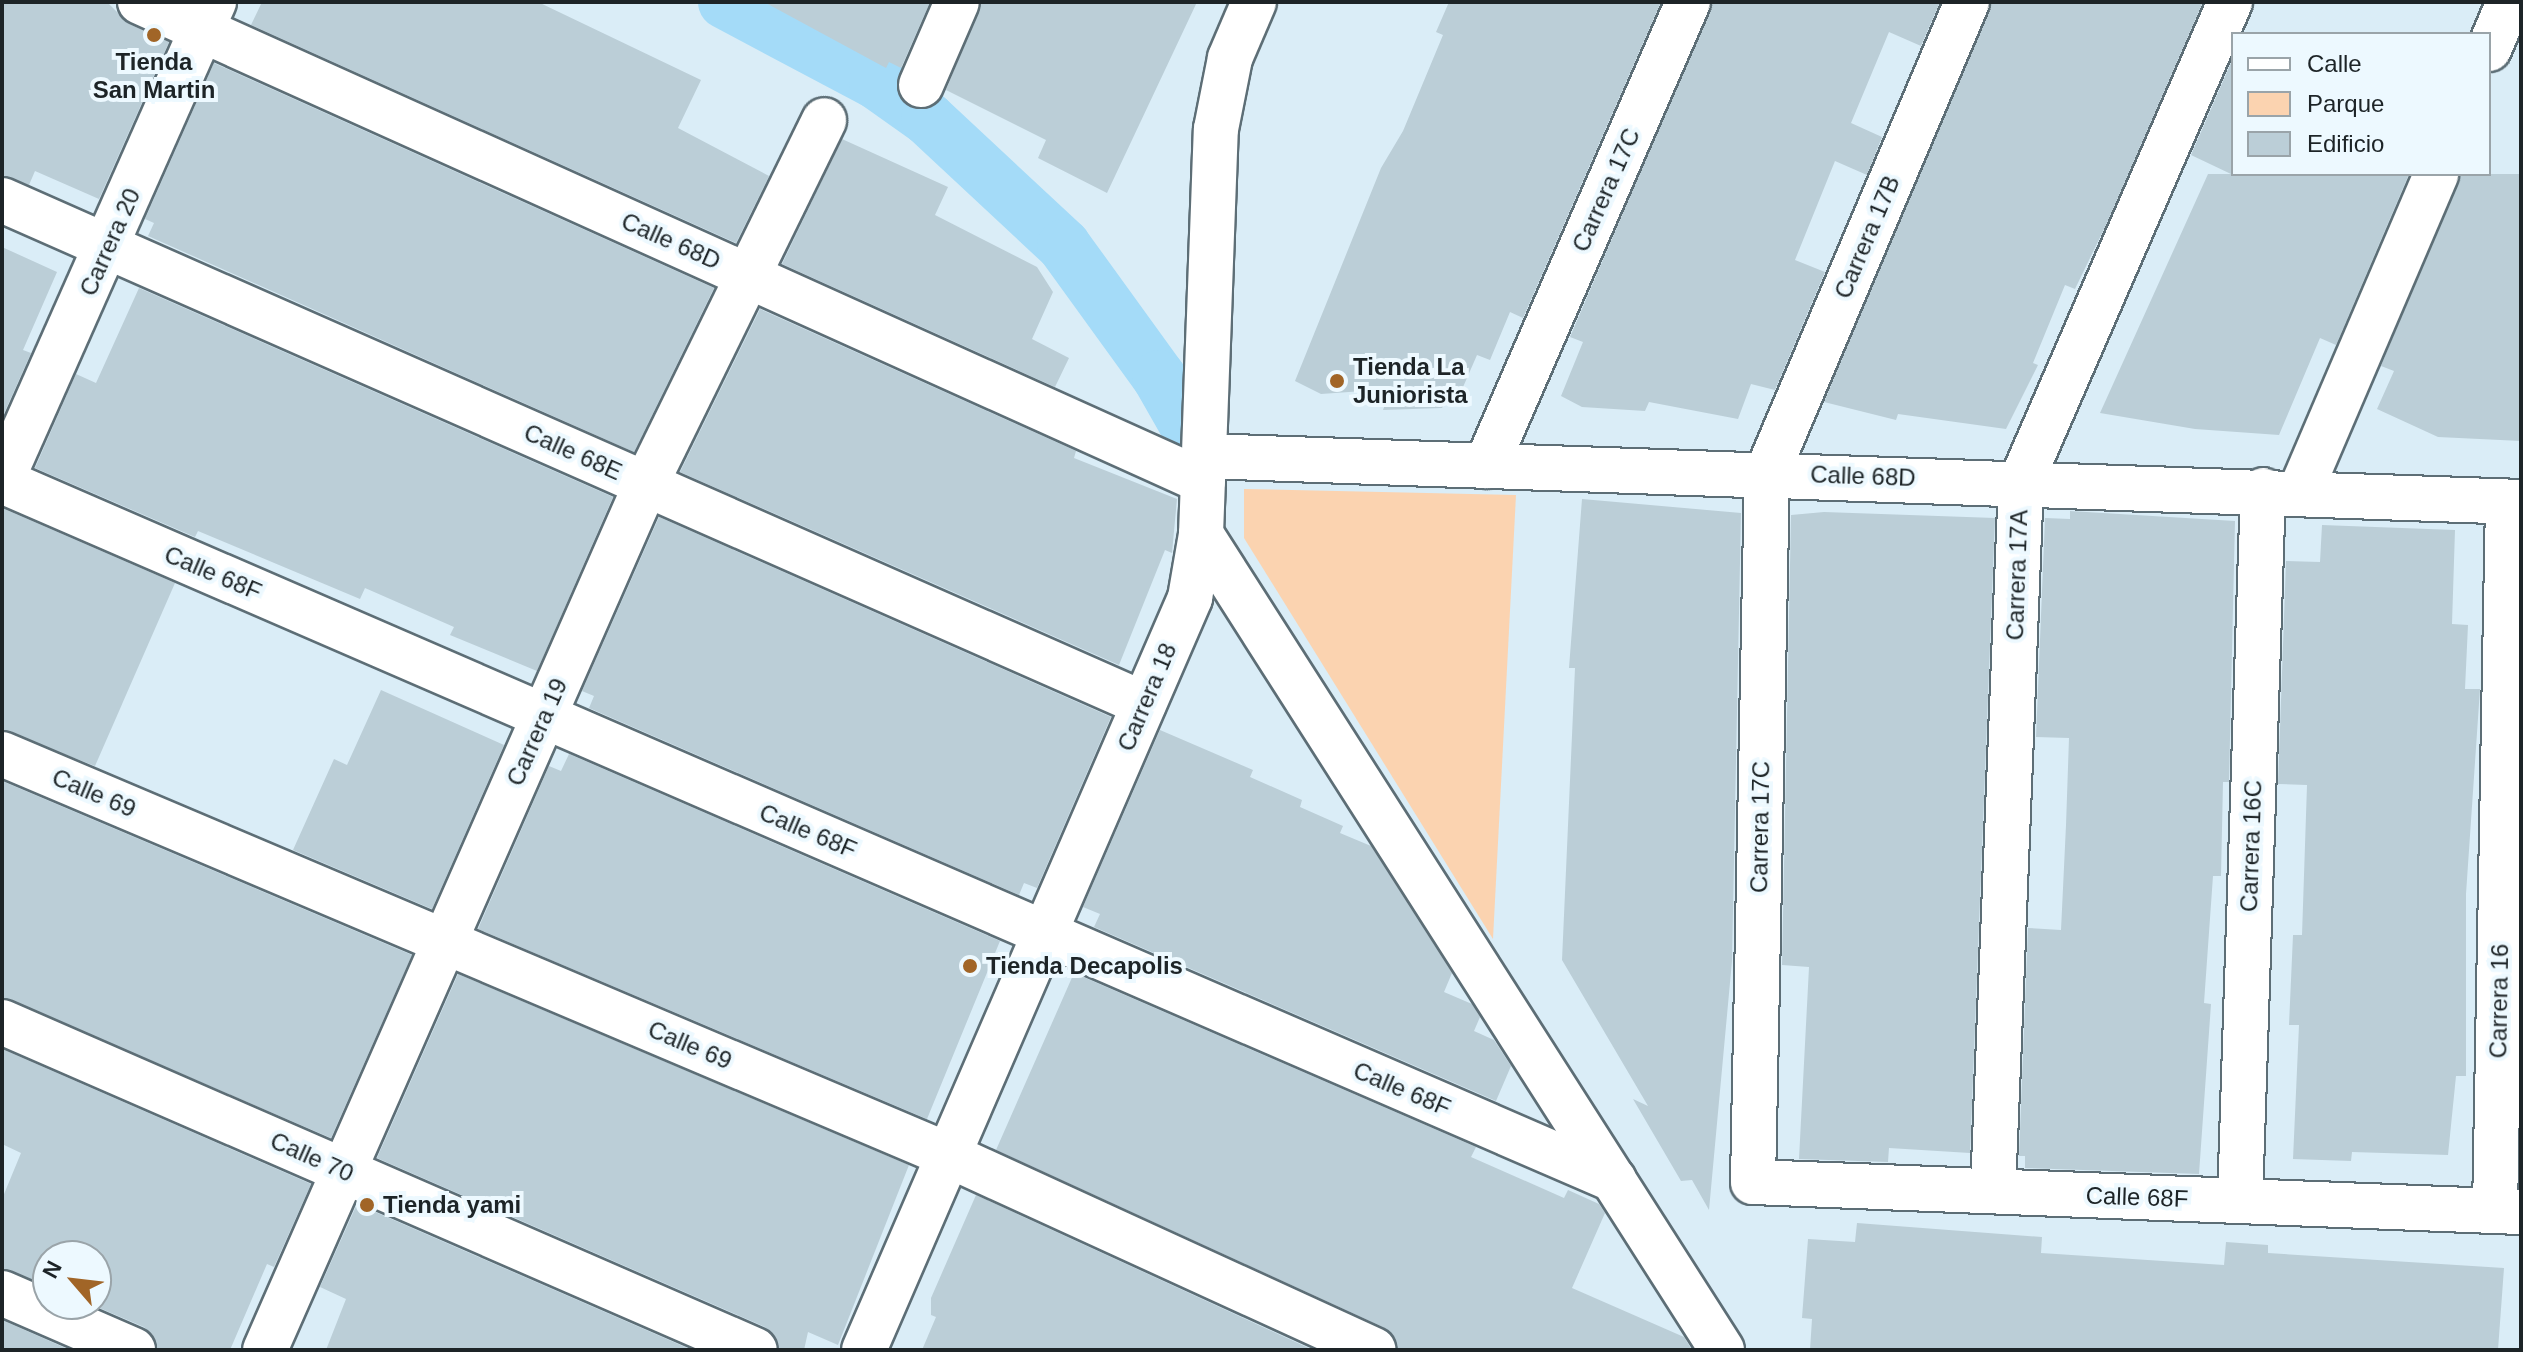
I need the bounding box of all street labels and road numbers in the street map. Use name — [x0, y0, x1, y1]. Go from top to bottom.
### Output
street label: Carrera 17C — [1566, 124, 1646, 256]
street label: Carrera 17B — [1828, 171, 1906, 303]
street label: Carrera 20 — [74, 184, 146, 300]
street label: Calle 68D — [617, 206, 725, 276]
street label: Calle 68E — [520, 418, 626, 486]
street label: Calle 68D — [1810, 460, 1916, 492]
street label: Carrera 17A — [2000, 509, 2034, 641]
street label: Calle 68F — [160, 540, 266, 606]
street label: Carrera 18 — [1111, 639, 1183, 755]
street label: Carrera 19 — [501, 674, 573, 790]
street label: Carrera 17C — [1744, 761, 1776, 893]
street label: Calle 69 — [48, 763, 140, 823]
street label: Carrera 16C — [2234, 780, 2268, 912]
street label: Calle 68F — [755, 798, 861, 864]
street label: Carrera 16 — [2484, 943, 2514, 1059]
street label: Calle 69 — [644, 1015, 736, 1075]
street label: Calle 68F — [1349, 1056, 1455, 1122]
street label: Calle 70 — [266, 1126, 358, 1188]
street label: Calle 68F — [2085, 1181, 2189, 1213]

